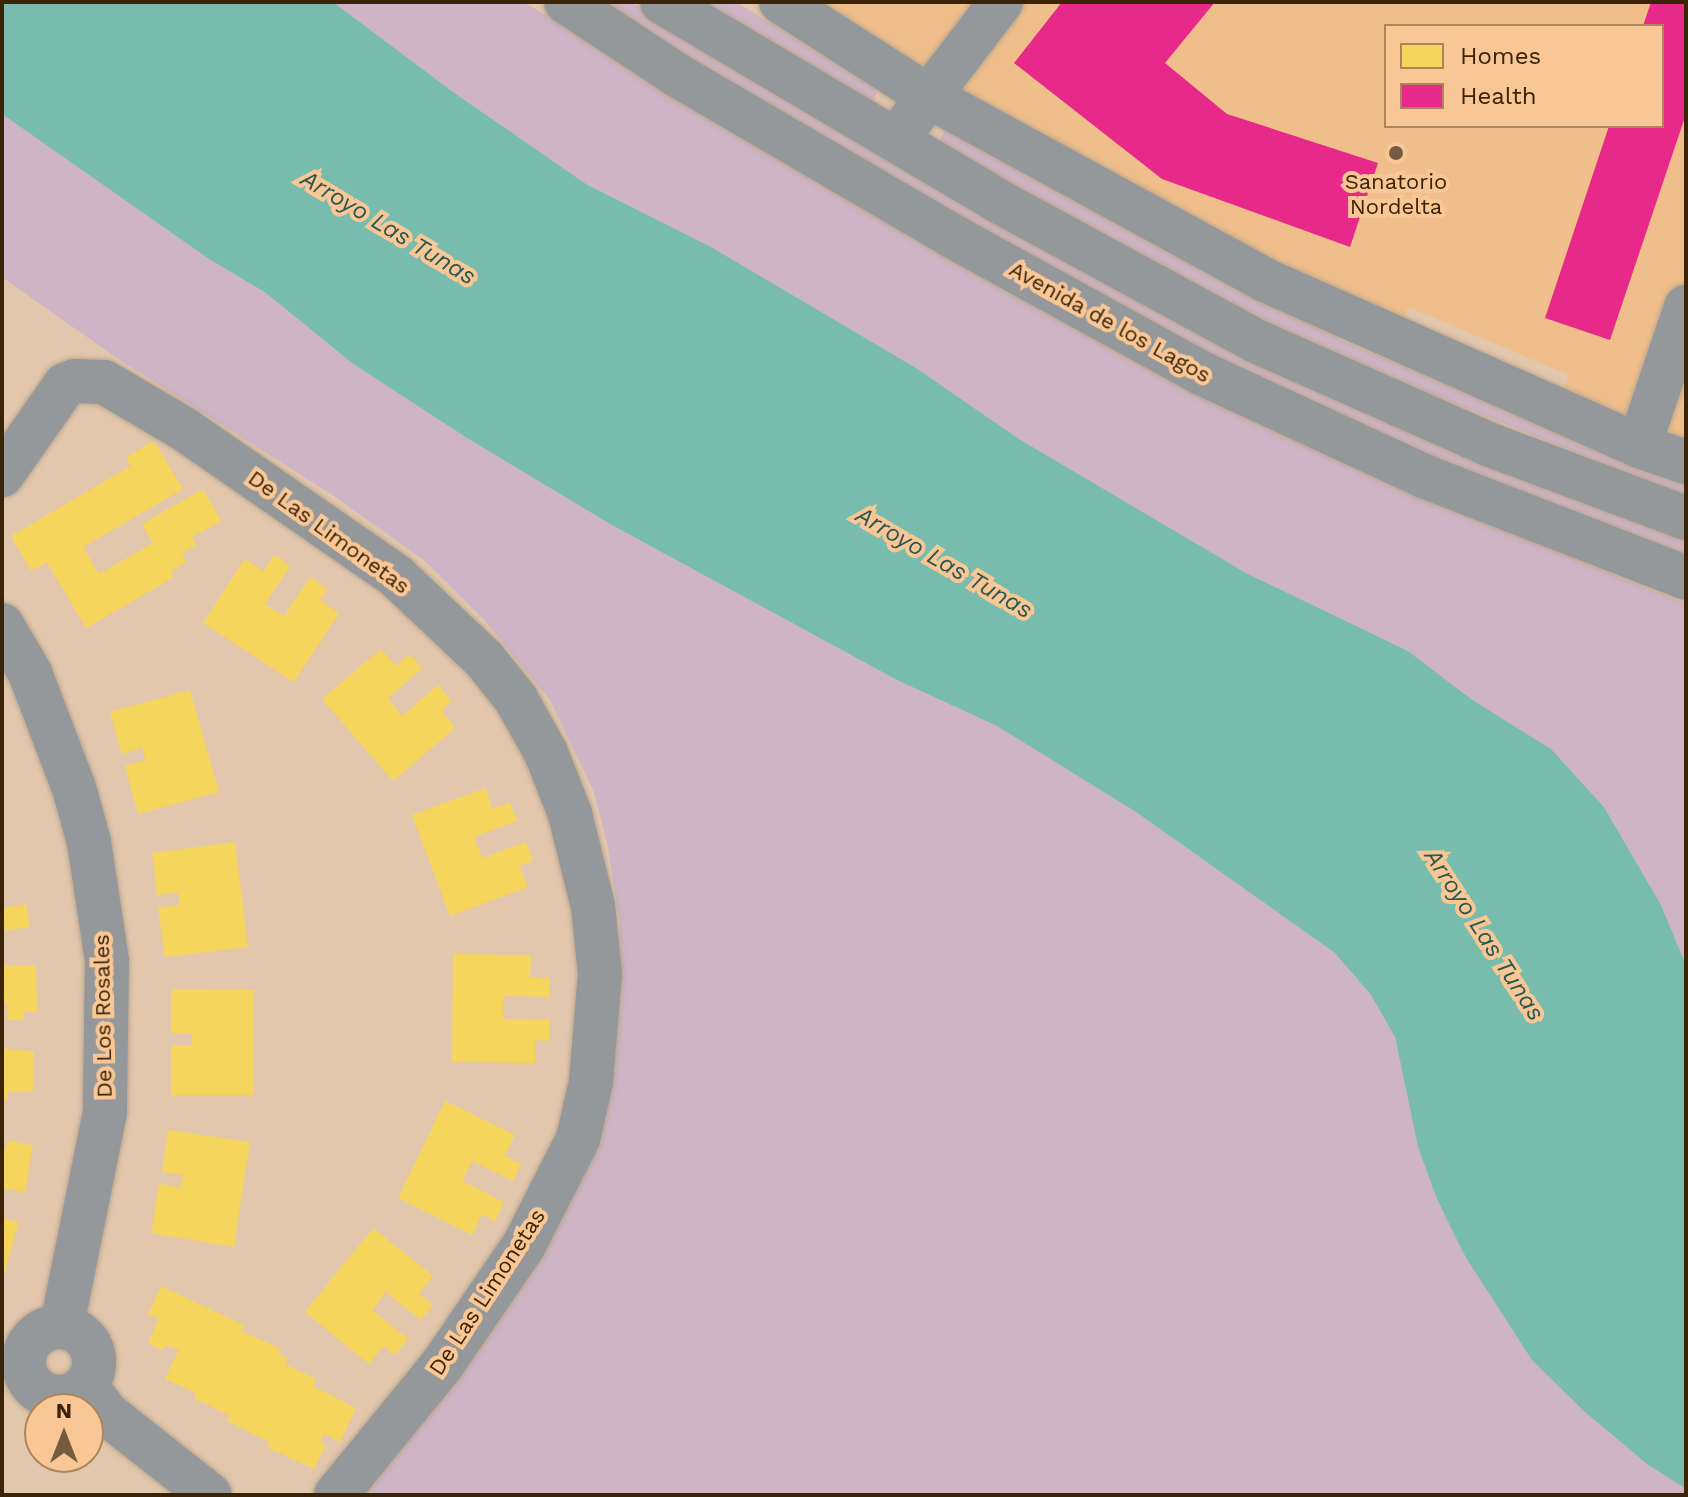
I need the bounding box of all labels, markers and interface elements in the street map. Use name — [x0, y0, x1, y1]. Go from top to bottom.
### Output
legend — [1384, 24, 1664, 128]
text: Homes — [1460, 42, 1541, 70]
text: Health — [1460, 82, 1537, 110]
marker: Sanatorio Nordelta — [1385, 142, 1407, 164]
water label: Arroyo Las Tunas — [295, 164, 481, 292]
place label: Sanatorio Nordelta — [1345, 168, 1447, 220]
street label: Avenida de los Lagos — [1005, 256, 1215, 388]
street label: De Las Limonetas — [243, 465, 415, 599]
water label: Arroyo Las Tunas — [850, 501, 1038, 625]
water label: Arroyo Las Tunas — [1418, 844, 1550, 1026]
street label: De Los Rosales — [88, 934, 118, 1098]
street label: De Las Limonetas — [423, 1204, 551, 1380]
north arrow — [24, 1393, 104, 1473]
text: N — [56, 1398, 72, 1423]

